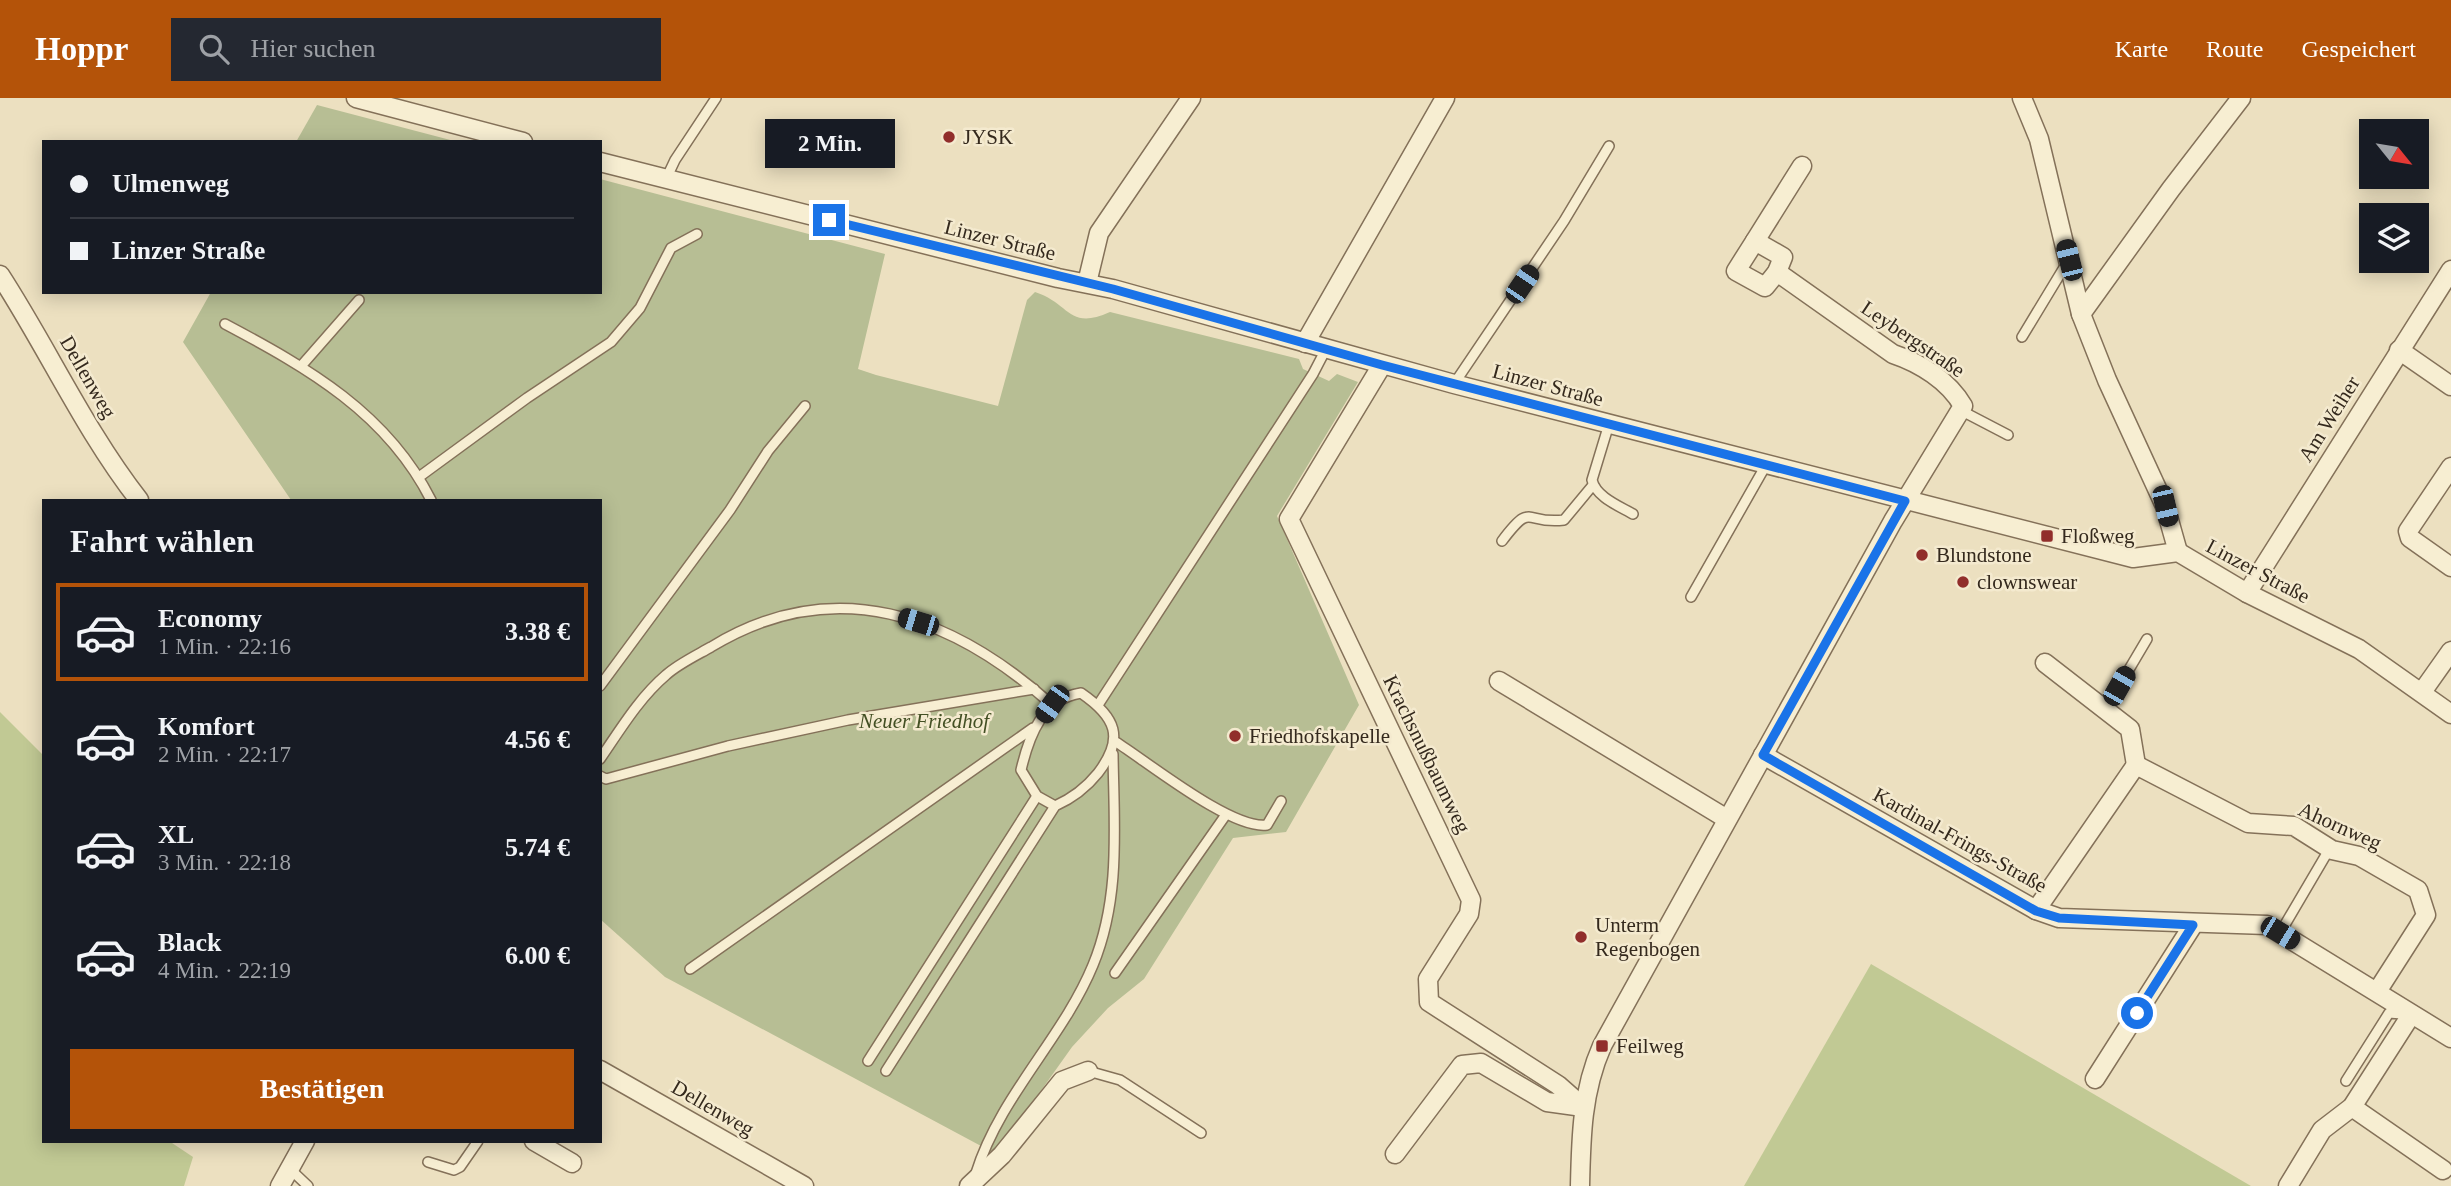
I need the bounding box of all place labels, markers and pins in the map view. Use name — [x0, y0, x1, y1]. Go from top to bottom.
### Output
place label: JYSK — [963, 125, 1013, 149]
marker: JYSK — [941, 129, 957, 145]
place label: Floßweg — [2061, 524, 2135, 548]
marker: Floßweg — [2039, 528, 2055, 544]
place label: Blundstone — [1936, 543, 2032, 567]
marker: Blundstone — [1914, 547, 1930, 563]
place label: clownswear — [1977, 570, 2077, 594]
marker: clownswear — [1955, 574, 1971, 590]
place label: Friedhofskapelle — [1249, 724, 1390, 748]
marker: Friedhofskapelle — [1227, 728, 1243, 744]
place label: Unterm Regenbogen — [1595, 913, 1700, 961]
marker: Unterm Regenbogen — [1573, 929, 1589, 945]
place label: Feilweg — [1616, 1034, 1684, 1058]
marker: Feilweg — [1594, 1038, 1610, 1054]

